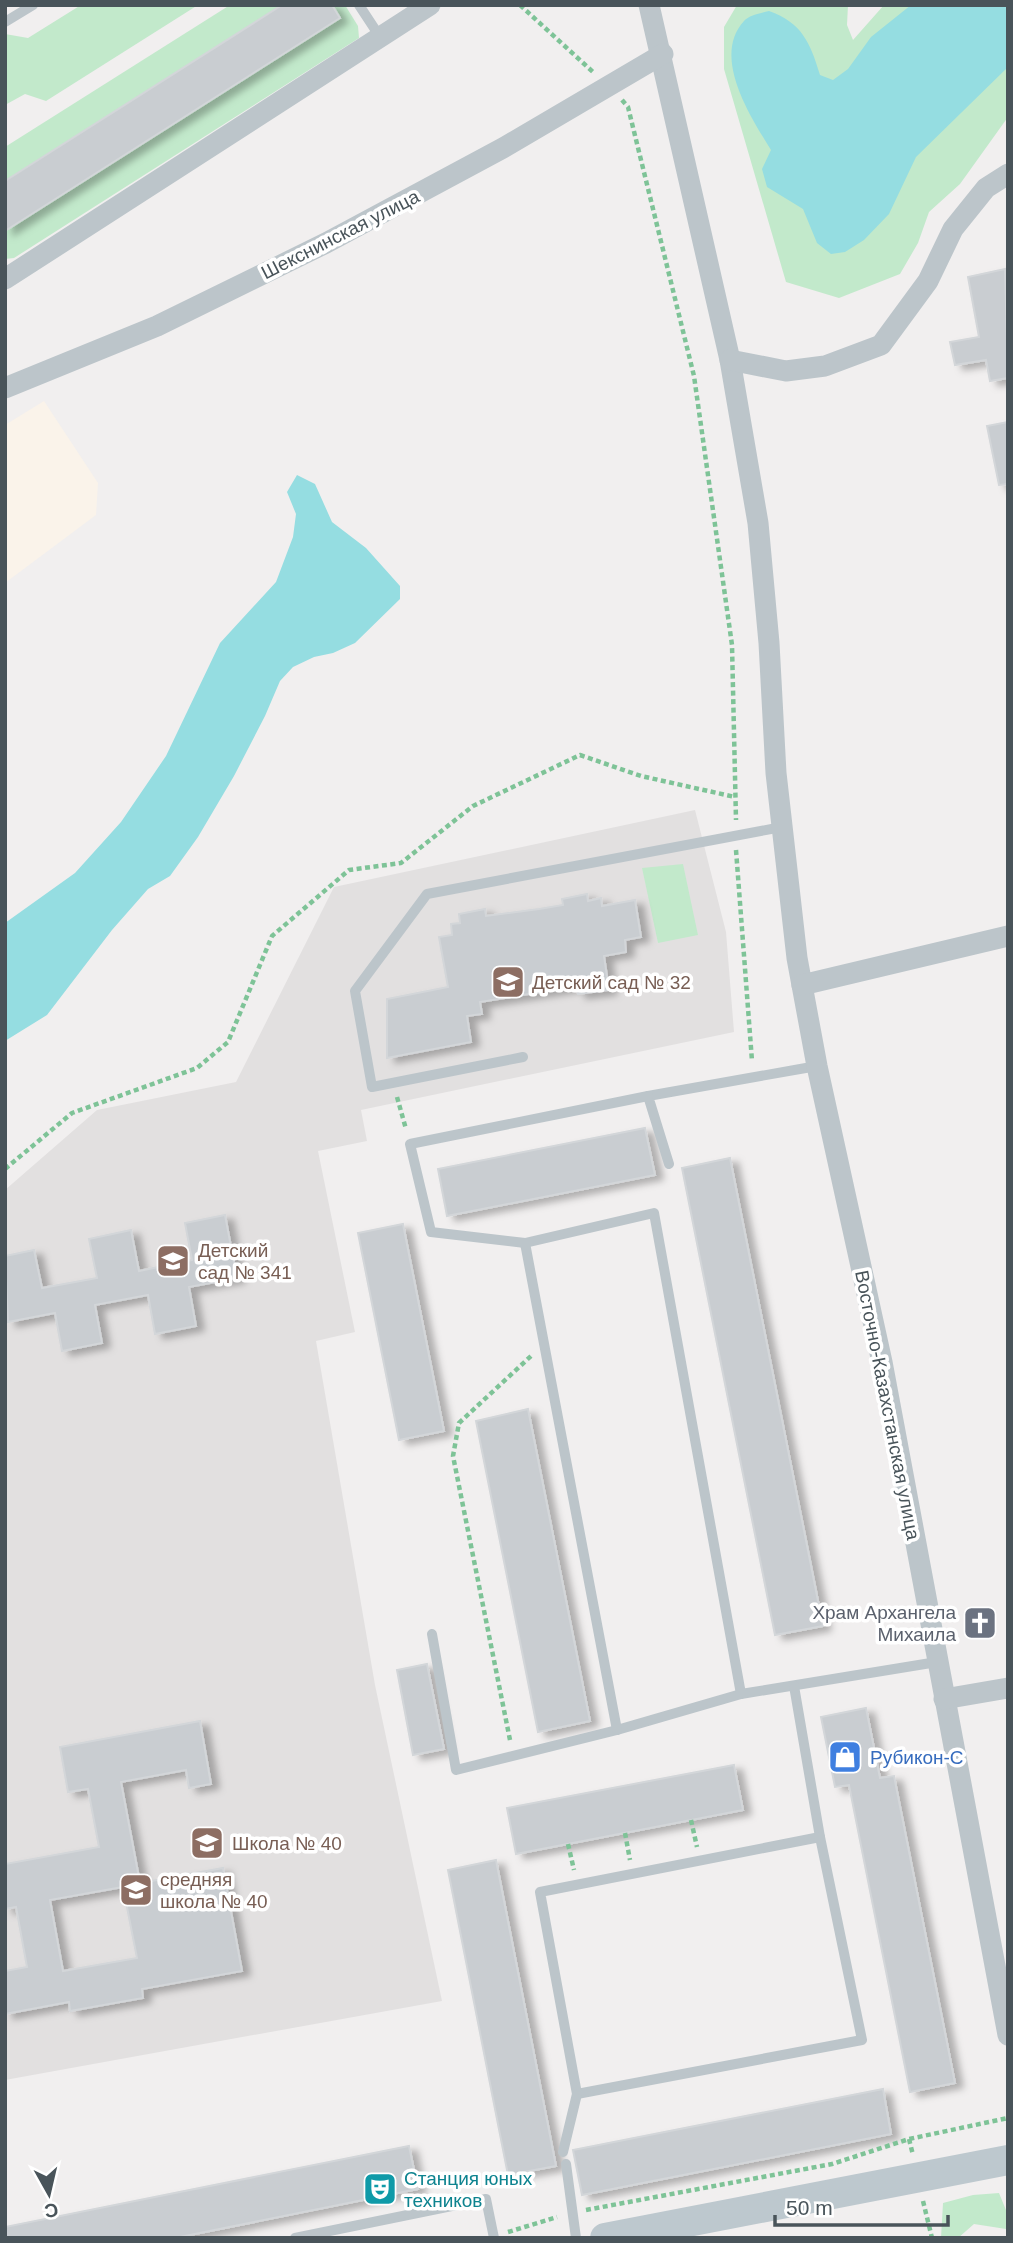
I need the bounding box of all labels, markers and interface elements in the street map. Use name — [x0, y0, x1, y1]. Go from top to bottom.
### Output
street label: Шекснинская улица — [258, 185, 423, 283]
school or university icon: Детский сад № 32 — [489, 963, 527, 1001]
place label: Детский сад № 32 — [532, 972, 691, 993]
place label: Детский сад № 341 — [198, 1240, 292, 1283]
school or university icon: Детский сад № 341 — [154, 1242, 192, 1280]
street label: Восточно-Казахстанская улица — [851, 1268, 924, 1542]
place label: Храм Архангела Михаила — [812, 1602, 956, 1645]
church icon: Храм Архангела Михаила — [961, 1604, 999, 1642]
shop icon: Рубикон-С — [826, 1738, 864, 1776]
place label: Рубикон-С — [870, 1747, 964, 1768]
school or university icon: Школа № 40 — [188, 1824, 226, 1862]
place label: Школа № 40 — [232, 1833, 342, 1854]
place label: средняя школа № 40 — [160, 1869, 268, 1912]
school or university icon: средняя школа № 40 — [117, 1871, 155, 1909]
north arrow — [14, 2159, 84, 2229]
place label: Станция юных техников — [404, 2168, 533, 2211]
theatre icon: Станция юных техников — [361, 2170, 399, 2208]
scale bar — [775, 2184, 948, 2228]
text: 50 m — [786, 2196, 833, 2219]
text: С — [43, 2199, 60, 2222]

